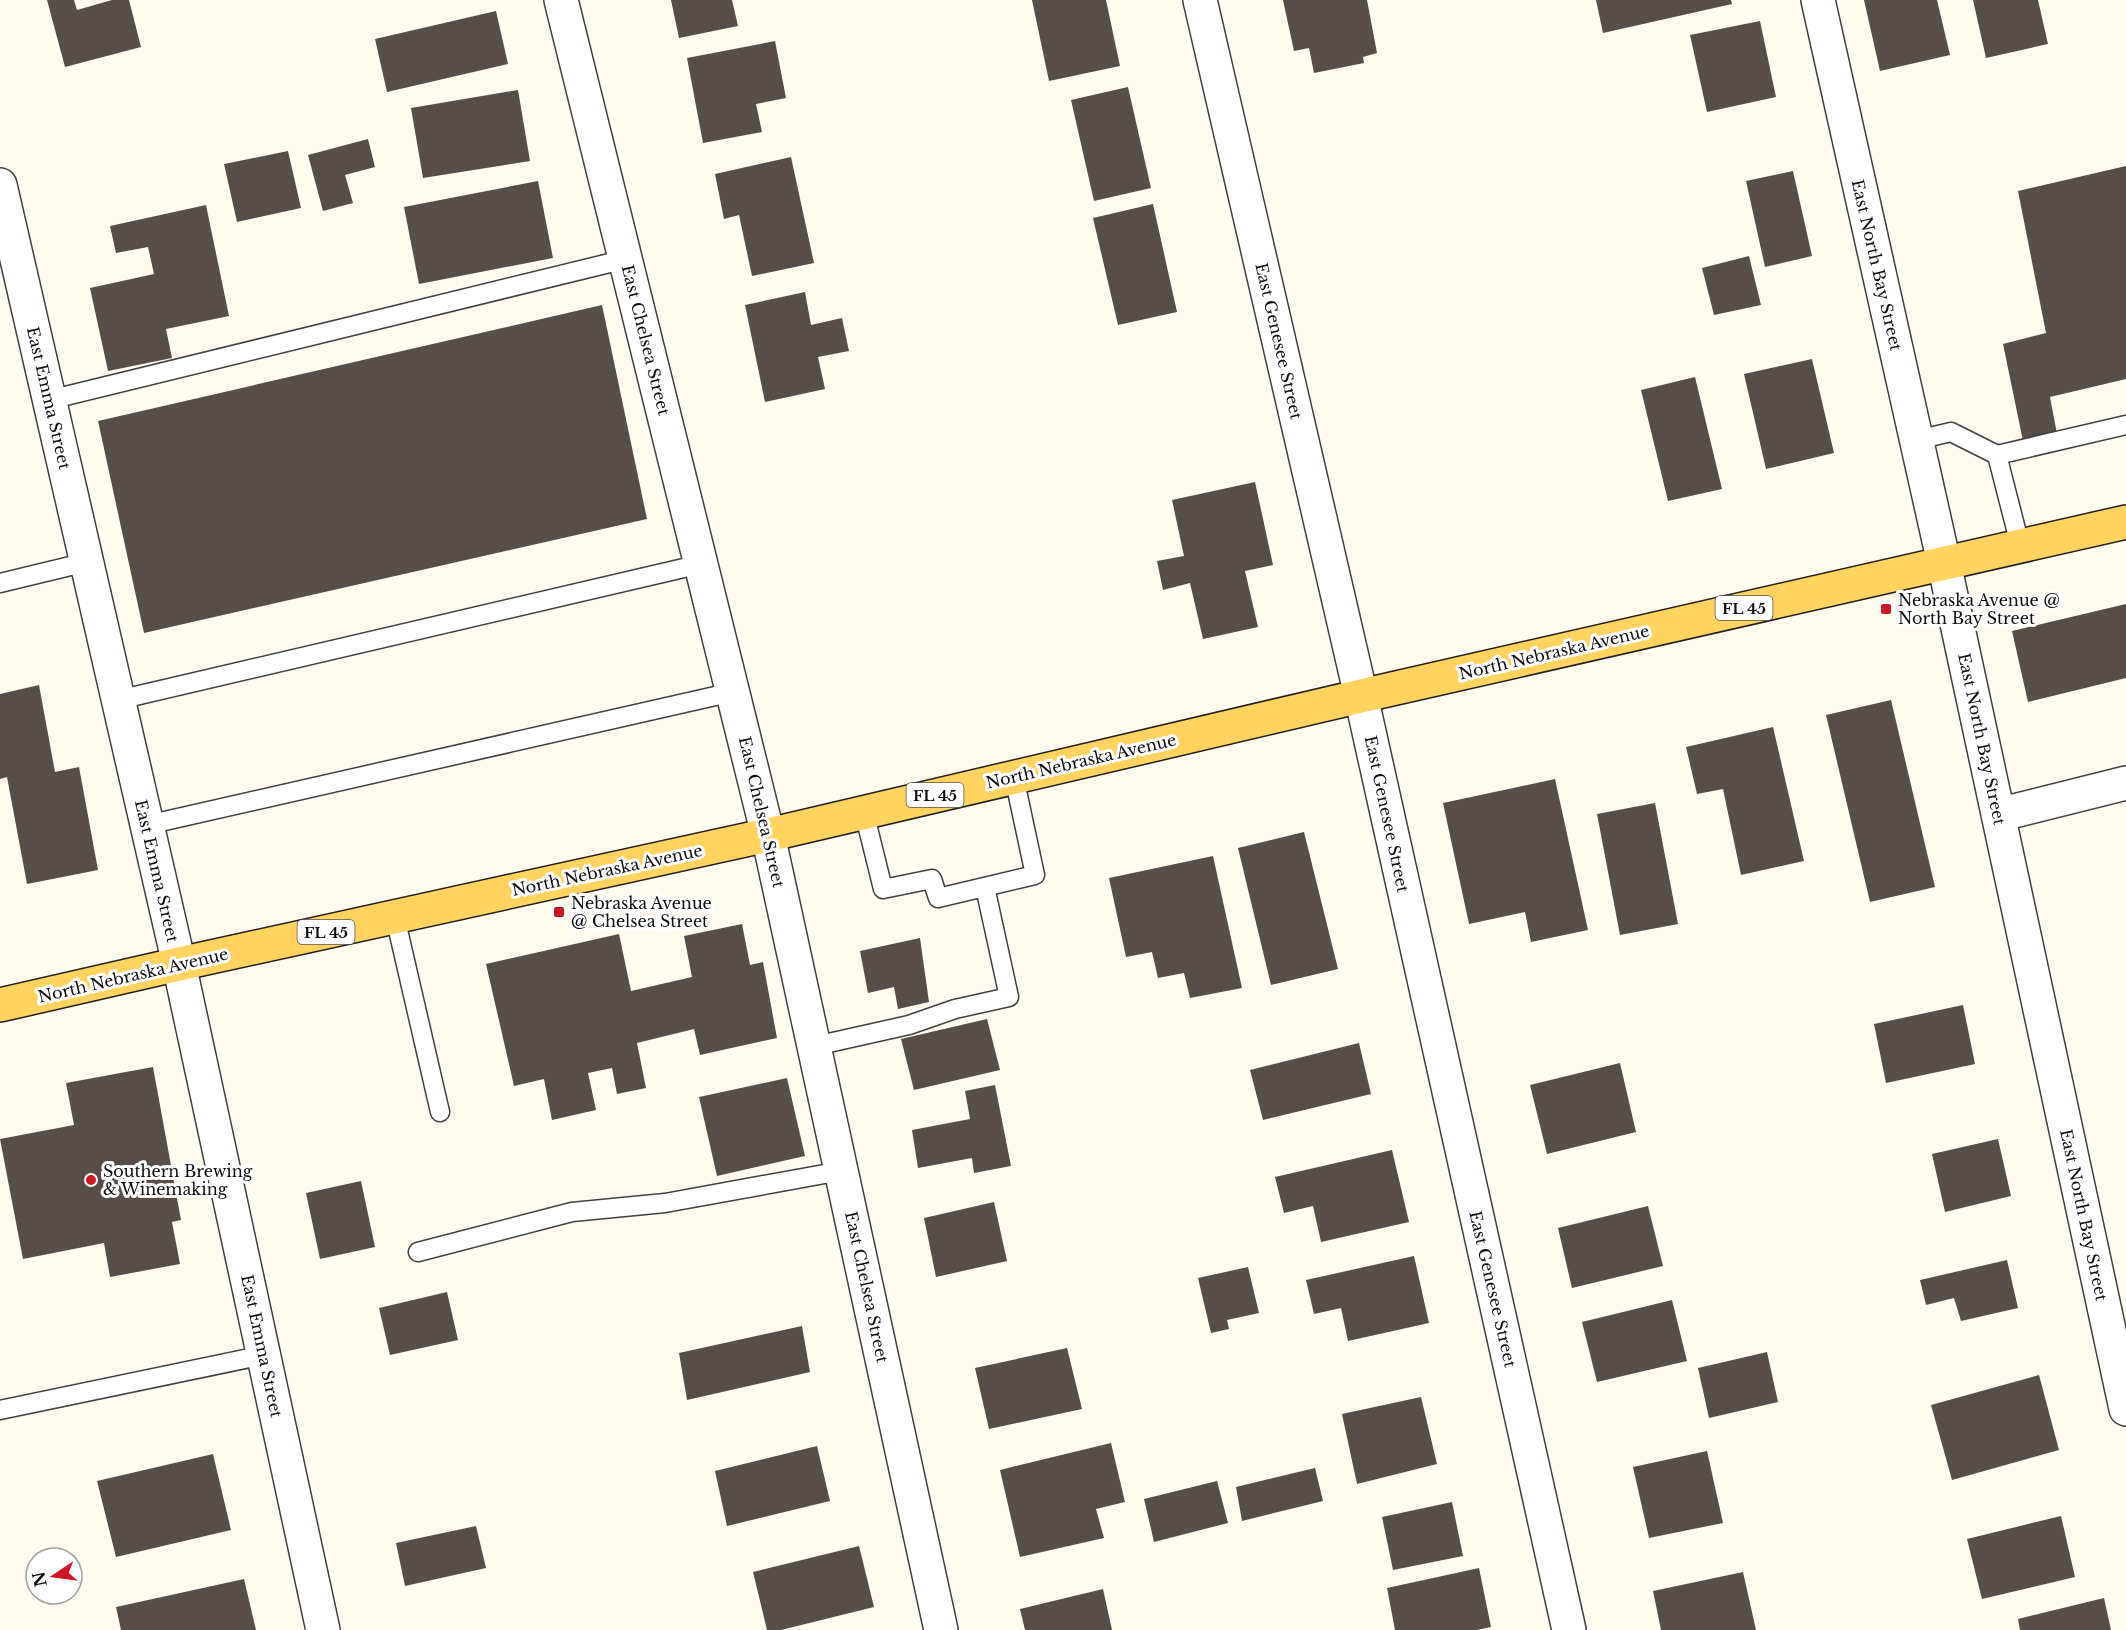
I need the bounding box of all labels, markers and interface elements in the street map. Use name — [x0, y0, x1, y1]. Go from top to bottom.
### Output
street label: East North Bay Street — [1848, 177, 1906, 353]
street label: East Genesee Street — [1251, 261, 1307, 421]
street label: East Chelsea Street — [618, 263, 674, 417]
street label: East Emma Street — [23, 325, 75, 471]
place label: Nebraska Avenue @ North Bay Street — [1898, 590, 2060, 628]
road number: FL 45 — [1716, 596, 1772, 620]
marker: Nebraska Avenue @ North Bay Street — [1879, 602, 1893, 616]
street label: North Nebraska Avenue — [1457, 620, 1651, 684]
street label: East North Bay Street — [1954, 651, 2010, 827]
street label: North Nebraska Avenue — [984, 729, 1178, 793]
street label: East Genesee Street — [1361, 734, 1413, 894]
street label: East Chelsea Street — [735, 735, 789, 889]
road number: FL 45 — [906, 783, 964, 807]
street label: East Emma Street — [131, 798, 183, 944]
street label: North Nebraska Avenue — [510, 840, 704, 900]
place label: Nebraska Avenue @ Chelsea Street — [571, 893, 712, 931]
marker: Nebraska Avenue @ Chelsea Street — [552, 905, 566, 919]
road number: FL 45 — [298, 920, 354, 944]
street label: North Nebraska Avenue — [36, 943, 230, 1007]
street label: East North Bay Street — [2056, 1127, 2112, 1303]
place label: Southern Brewing & Winemaking — [103, 1161, 253, 1199]
marker: Southern Brewing & Winemaking — [84, 1173, 98, 1187]
street label: East Chelsea Street — [841, 1209, 893, 1365]
street label: East Genesee Street — [1465, 1209, 1521, 1369]
street label: East Emma Street — [237, 1273, 287, 1419]
north arrow — [24, 1546, 84, 1606]
text: N — [28, 1570, 51, 1589]

